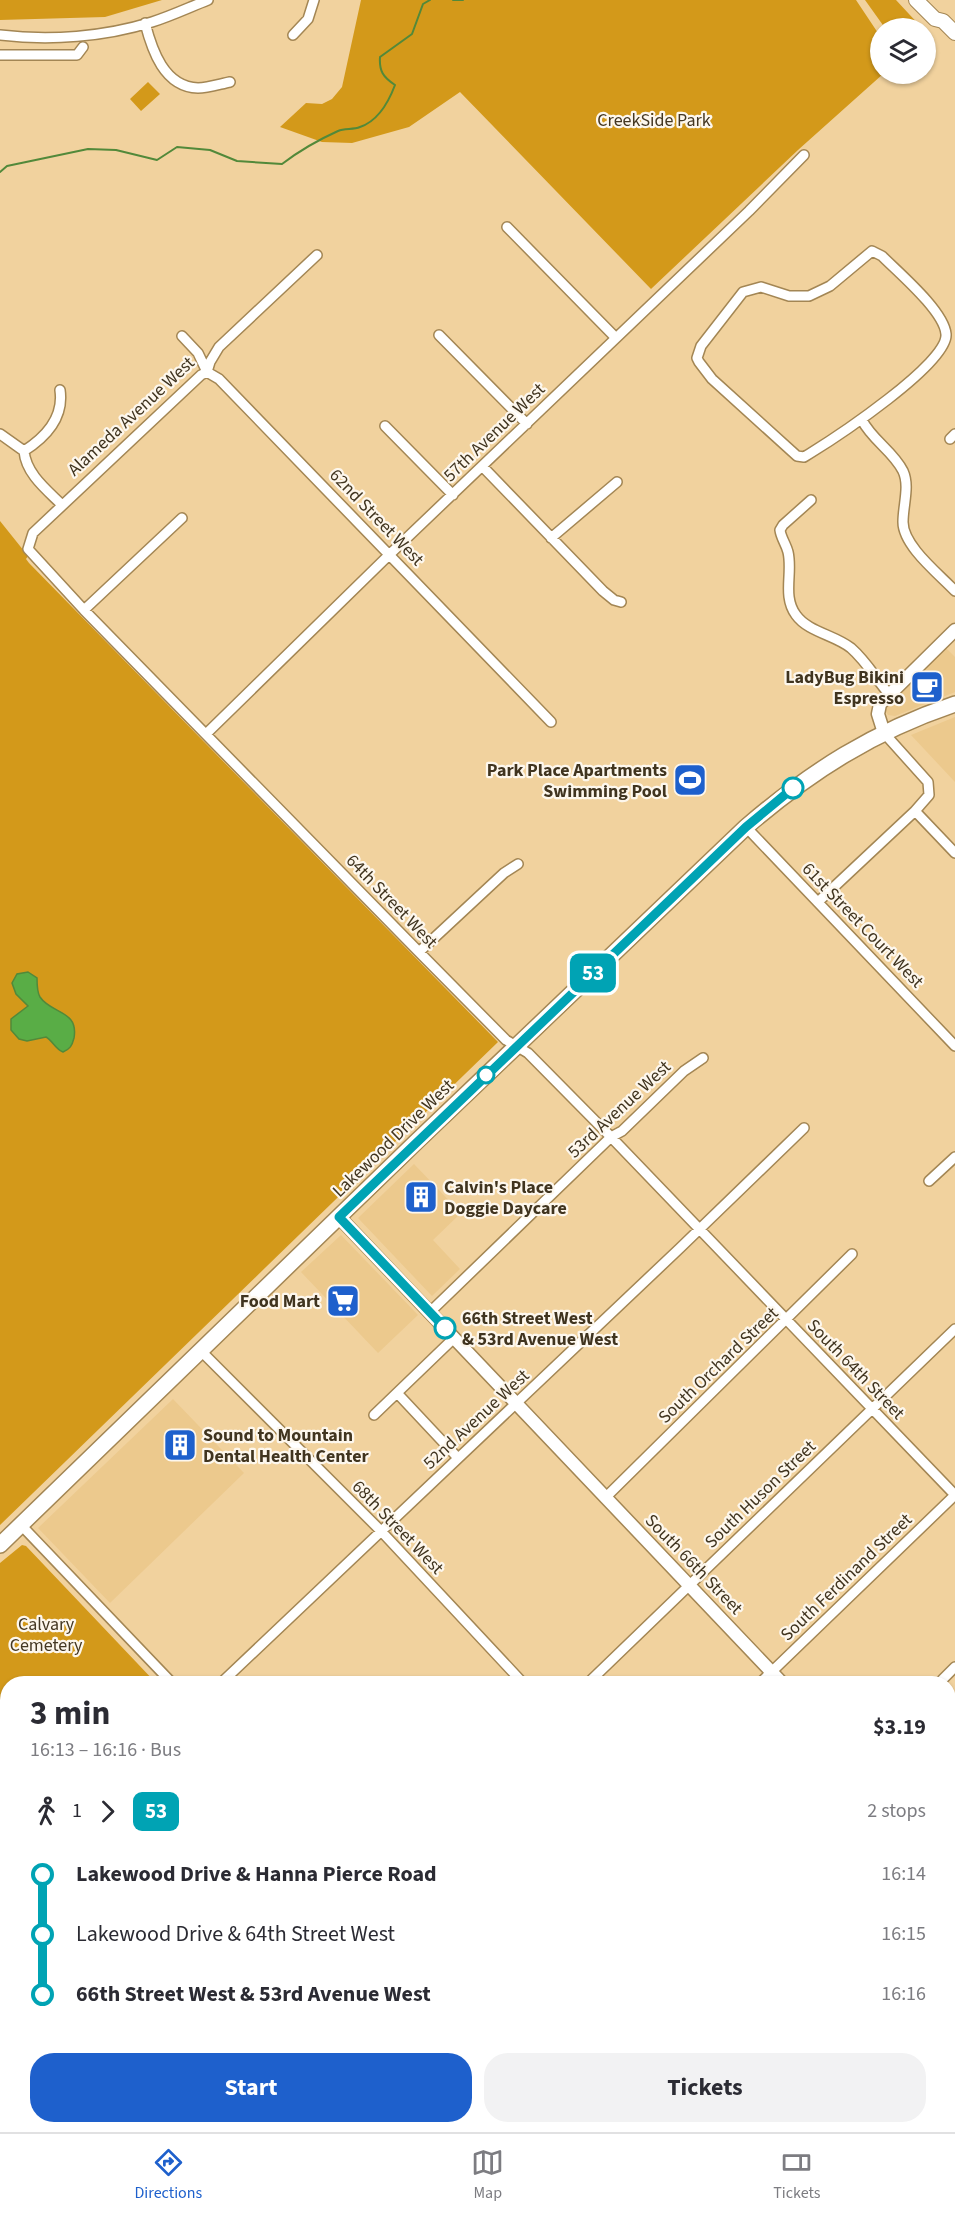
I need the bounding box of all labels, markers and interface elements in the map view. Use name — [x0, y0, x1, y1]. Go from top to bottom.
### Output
map controls — [870, 18, 936, 84]
button: layers — [870, 18, 936, 84]
park label: CreekSide Park — [597, 108, 711, 133]
street label: Alameda Avenue West — [62, 351, 200, 482]
street label: 57th Avenue West — [438, 377, 551, 487]
street label: 62nd Street West — [324, 463, 430, 571]
place label: LadyBug Bikini Espresso — [785, 665, 904, 711]
cafe icon: LadyBug Bikini Espresso — [909, 669, 945, 705]
place label: Park Place Apartments Swimming Pool — [487, 758, 667, 804]
sports icon: Park Place Apartments Swimming Pool — [672, 762, 708, 798]
unlabelled marker — [782, 777, 804, 799]
street label: 64th Street West — [340, 849, 443, 954]
street label: 61st Street Court West — [796, 857, 929, 994]
line badge: 53 — [566, 954, 620, 992]
text: 53 — [582, 958, 604, 988]
street label: 53rd Avenue West — [562, 1055, 676, 1164]
unlabelled marker — [477, 1066, 495, 1084]
street label: Lakewood Drive West — [327, 1074, 460, 1203]
place label: Calvin's Place Doggie Daycare — [444, 1175, 567, 1221]
building icon: Calvin's Place Doggie Daycare — [403, 1179, 439, 1215]
supermarket icon: Food Mart — [325, 1283, 361, 1319]
place label: Food Mart — [240, 1289, 320, 1314]
street label: South Orchard Street — [653, 1301, 784, 1429]
place label: 66th Street West & 53rd Avenue West — [462, 1306, 618, 1352]
street label: South 64th Street — [801, 1314, 910, 1425]
marker: 66th Street West & 53rd Avenue West — [434, 1317, 456, 1339]
street label: 52nd Avenue West — [418, 1364, 535, 1475]
place label: Sound to Mountain Dental Health Center — [203, 1423, 369, 1469]
building icon: Sound to Mountain Dental Health Center — [162, 1427, 198, 1463]
street label: South Huson Street — [699, 1435, 822, 1554]
street label: 68th Street West — [346, 1475, 449, 1580]
street label: South Ferdinand Street — [775, 1508, 918, 1647]
street label: South 66th Street — [639, 1509, 748, 1620]
park label: Calvary Cemetery — [10, 1612, 83, 1658]
text: 3 min — [30, 1690, 110, 1737]
text: $3.19 — [873, 1711, 926, 1743]
text: 16:13 – 16:16 · Bus — [30, 1736, 181, 1764]
icon: walk — [30, 1795, 63, 1828]
icon: forward — [91, 1795, 124, 1828]
text: 53 — [145, 1796, 167, 1826]
text: 1 — [72, 1797, 82, 1825]
text: 2 stops — [867, 1797, 926, 1825]
text: Lakewood Drive & Hanna Pierce Road — [76, 1858, 437, 1890]
text: 16:14 — [881, 1860, 926, 1888]
text: Lakewood Drive & 64th Street West — [76, 1918, 395, 1950]
text: 16:15 — [881, 1920, 926, 1948]
text: 66th Street West & 53rd Avenue West — [76, 1978, 431, 2010]
text: 16:16 — [881, 1980, 926, 2008]
button: Start — [30, 2053, 472, 2122]
button: Tickets — [484, 2053, 926, 2122]
tab: Directions — [135, 2146, 202, 2204]
tab: Map — [471, 2146, 504, 2204]
tab: Tickets — [773, 2146, 820, 2204]

